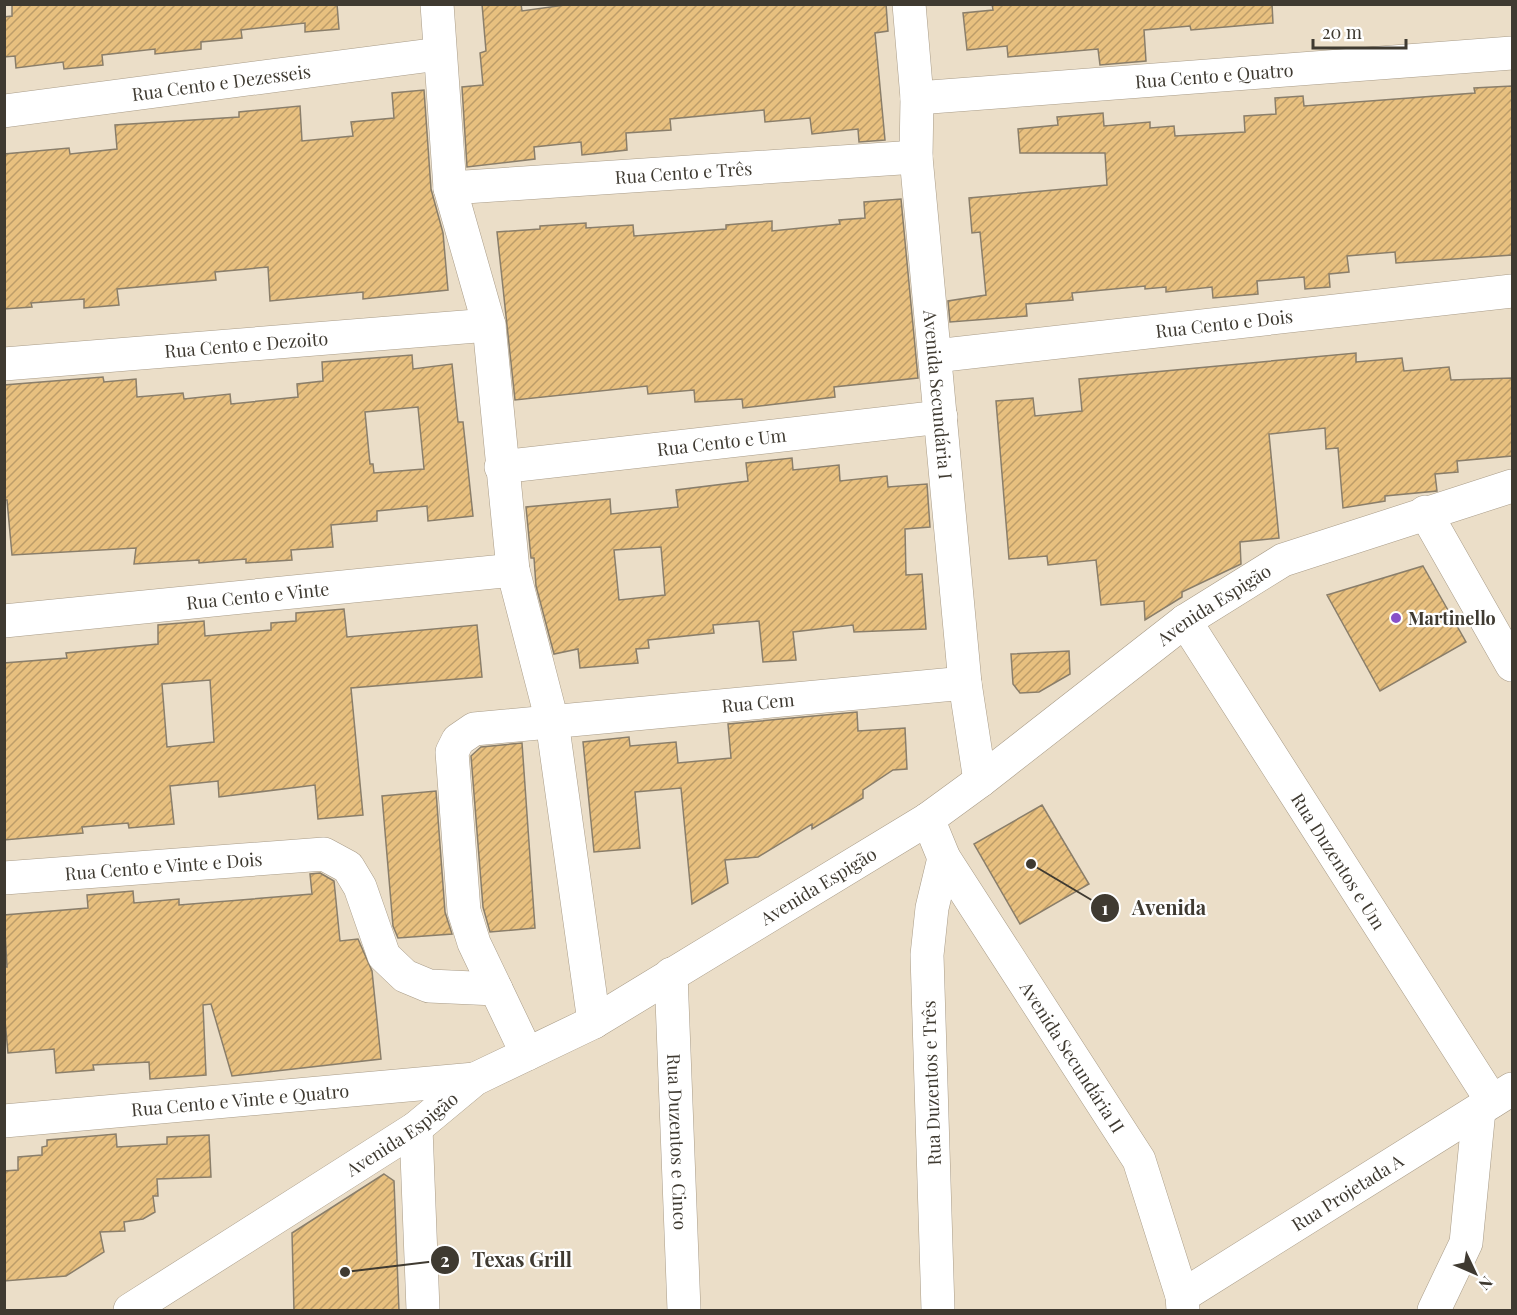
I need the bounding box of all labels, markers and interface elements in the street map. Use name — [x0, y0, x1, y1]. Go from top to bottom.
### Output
scale bar — [1313, 12, 1406, 50]
text: 20 m — [1322, 20, 1362, 44]
street label: Rua Cento e Quatro — [1134, 58, 1294, 93]
street label: Rua Cento e Dezesseis — [130, 59, 312, 106]
street label: Rua Cento e Três — [614, 156, 753, 189]
street label: Rua Cento e Dois — [1154, 304, 1294, 343]
street label: Avenida Secundária I — [918, 308, 958, 480]
street label: Rua Cento e Dezoito — [163, 326, 329, 363]
street label: Rua Cento e Um — [656, 423, 788, 461]
street label: Avenida Espigão — [1151, 558, 1275, 651]
street label: Rua Cento e Vinte — [185, 576, 330, 615]
place label: Martinello — [1408, 606, 1496, 630]
marker: Martinello — [1389, 611, 1403, 625]
street label: Rua Cem — [721, 687, 795, 718]
street label: Rua Duzentos e Um — [1286, 788, 1391, 934]
street label: Avenida Espigão — [755, 841, 881, 931]
street label: Rua Cento e Vinte e Dois — [64, 847, 263, 885]
callout: Avenida — [1090, 889, 1218, 927]
text: Avenida — [1131, 893, 1207, 920]
text: 1 — [1102, 896, 1109, 920]
street label: Avenida Secundária II — [1014, 976, 1130, 1137]
street label: Rua Duzentos e Três — [916, 1000, 946, 1166]
street label: Rua Duzentos e Cinco — [662, 1053, 693, 1231]
street label: Rua Cento e Vinte e Quatro — [130, 1078, 350, 1122]
street label: Avenida Espigão — [340, 1086, 463, 1182]
street label: Rua Projetada A — [1287, 1148, 1408, 1236]
callout: Texas Grill — [430, 1241, 584, 1279]
north arrow — [1445, 1243, 1505, 1303]
text: Texas Grill — [472, 1245, 572, 1272]
text: 2 — [440, 1248, 450, 1272]
text: N — [1474, 1272, 1498, 1296]

